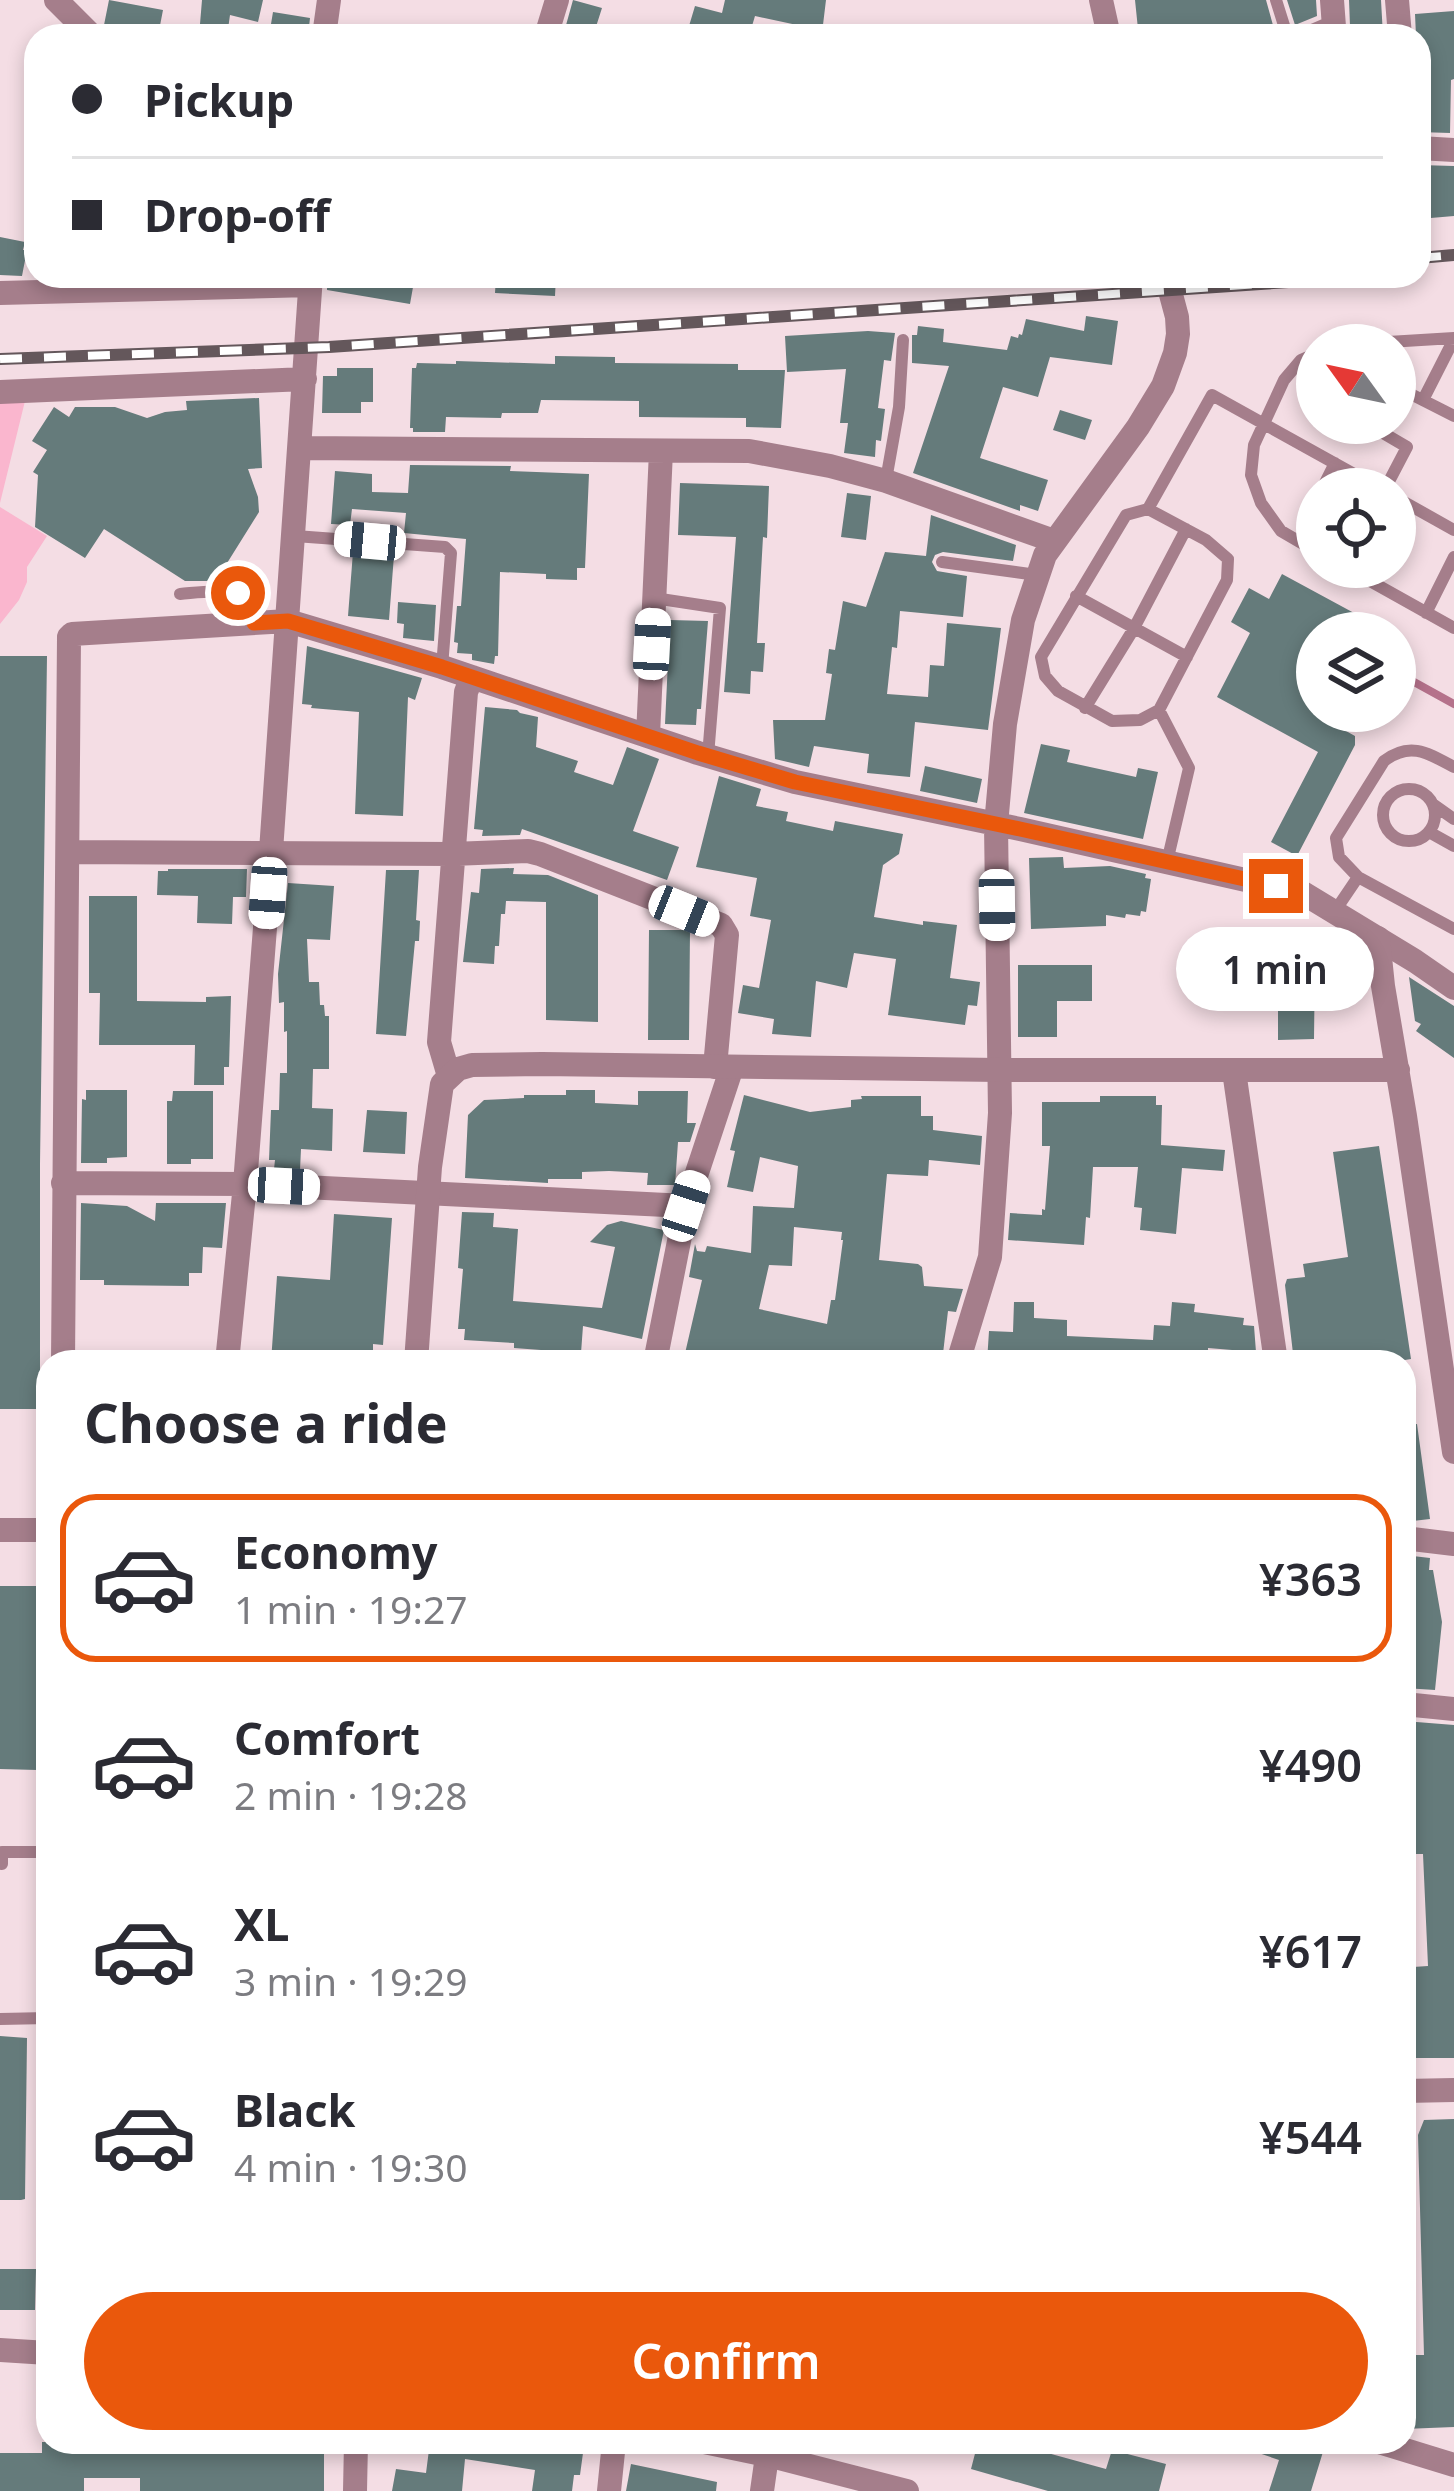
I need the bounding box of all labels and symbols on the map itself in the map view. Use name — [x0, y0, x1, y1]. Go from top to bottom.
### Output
north arrow — [1296, 324, 1416, 444]
car — [333, 520, 407, 562]
route start — [211, 566, 265, 620]
car — [632, 607, 672, 681]
car — [248, 856, 288, 930]
route end — [1249, 859, 1303, 913]
car — [978, 869, 1016, 941]
car — [644, 881, 724, 941]
callout: 1 min — [1177, 928, 1375, 1012]
car — [247, 1166, 321, 1206]
car — [658, 1166, 714, 1246]

